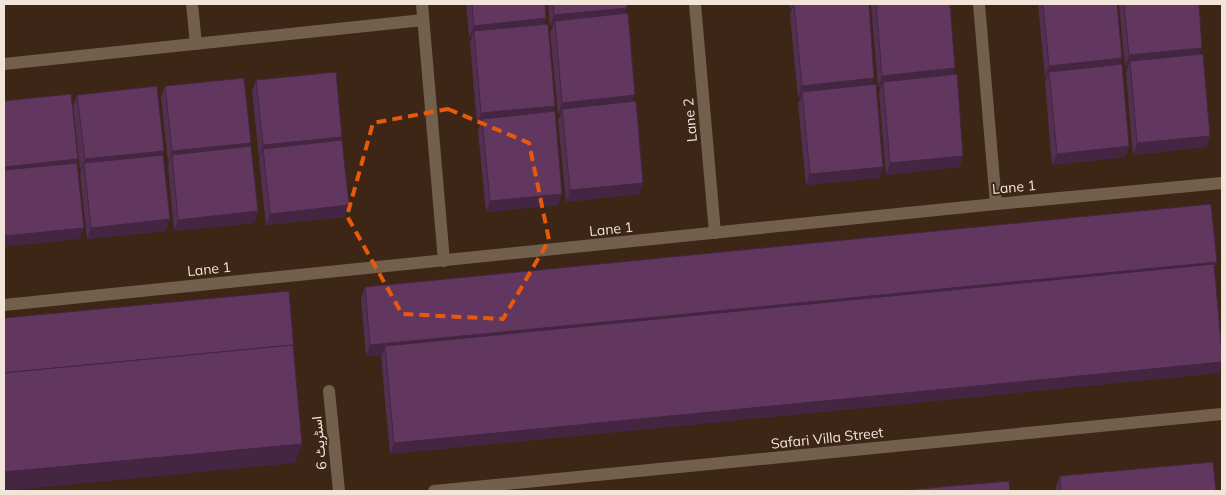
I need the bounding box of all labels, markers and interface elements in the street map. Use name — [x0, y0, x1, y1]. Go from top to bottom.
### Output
street label: Lane 2 — [679, 97, 701, 143]
street label: Lane 1 — [991, 176, 1037, 198]
street label: Lane 1 — [588, 218, 634, 240]
street label: Lane 1 — [186, 258, 232, 280]
street label: اسٹریٹ 6 — [307, 415, 331, 471]
street label: Safari Villa Street — [770, 423, 884, 453]

